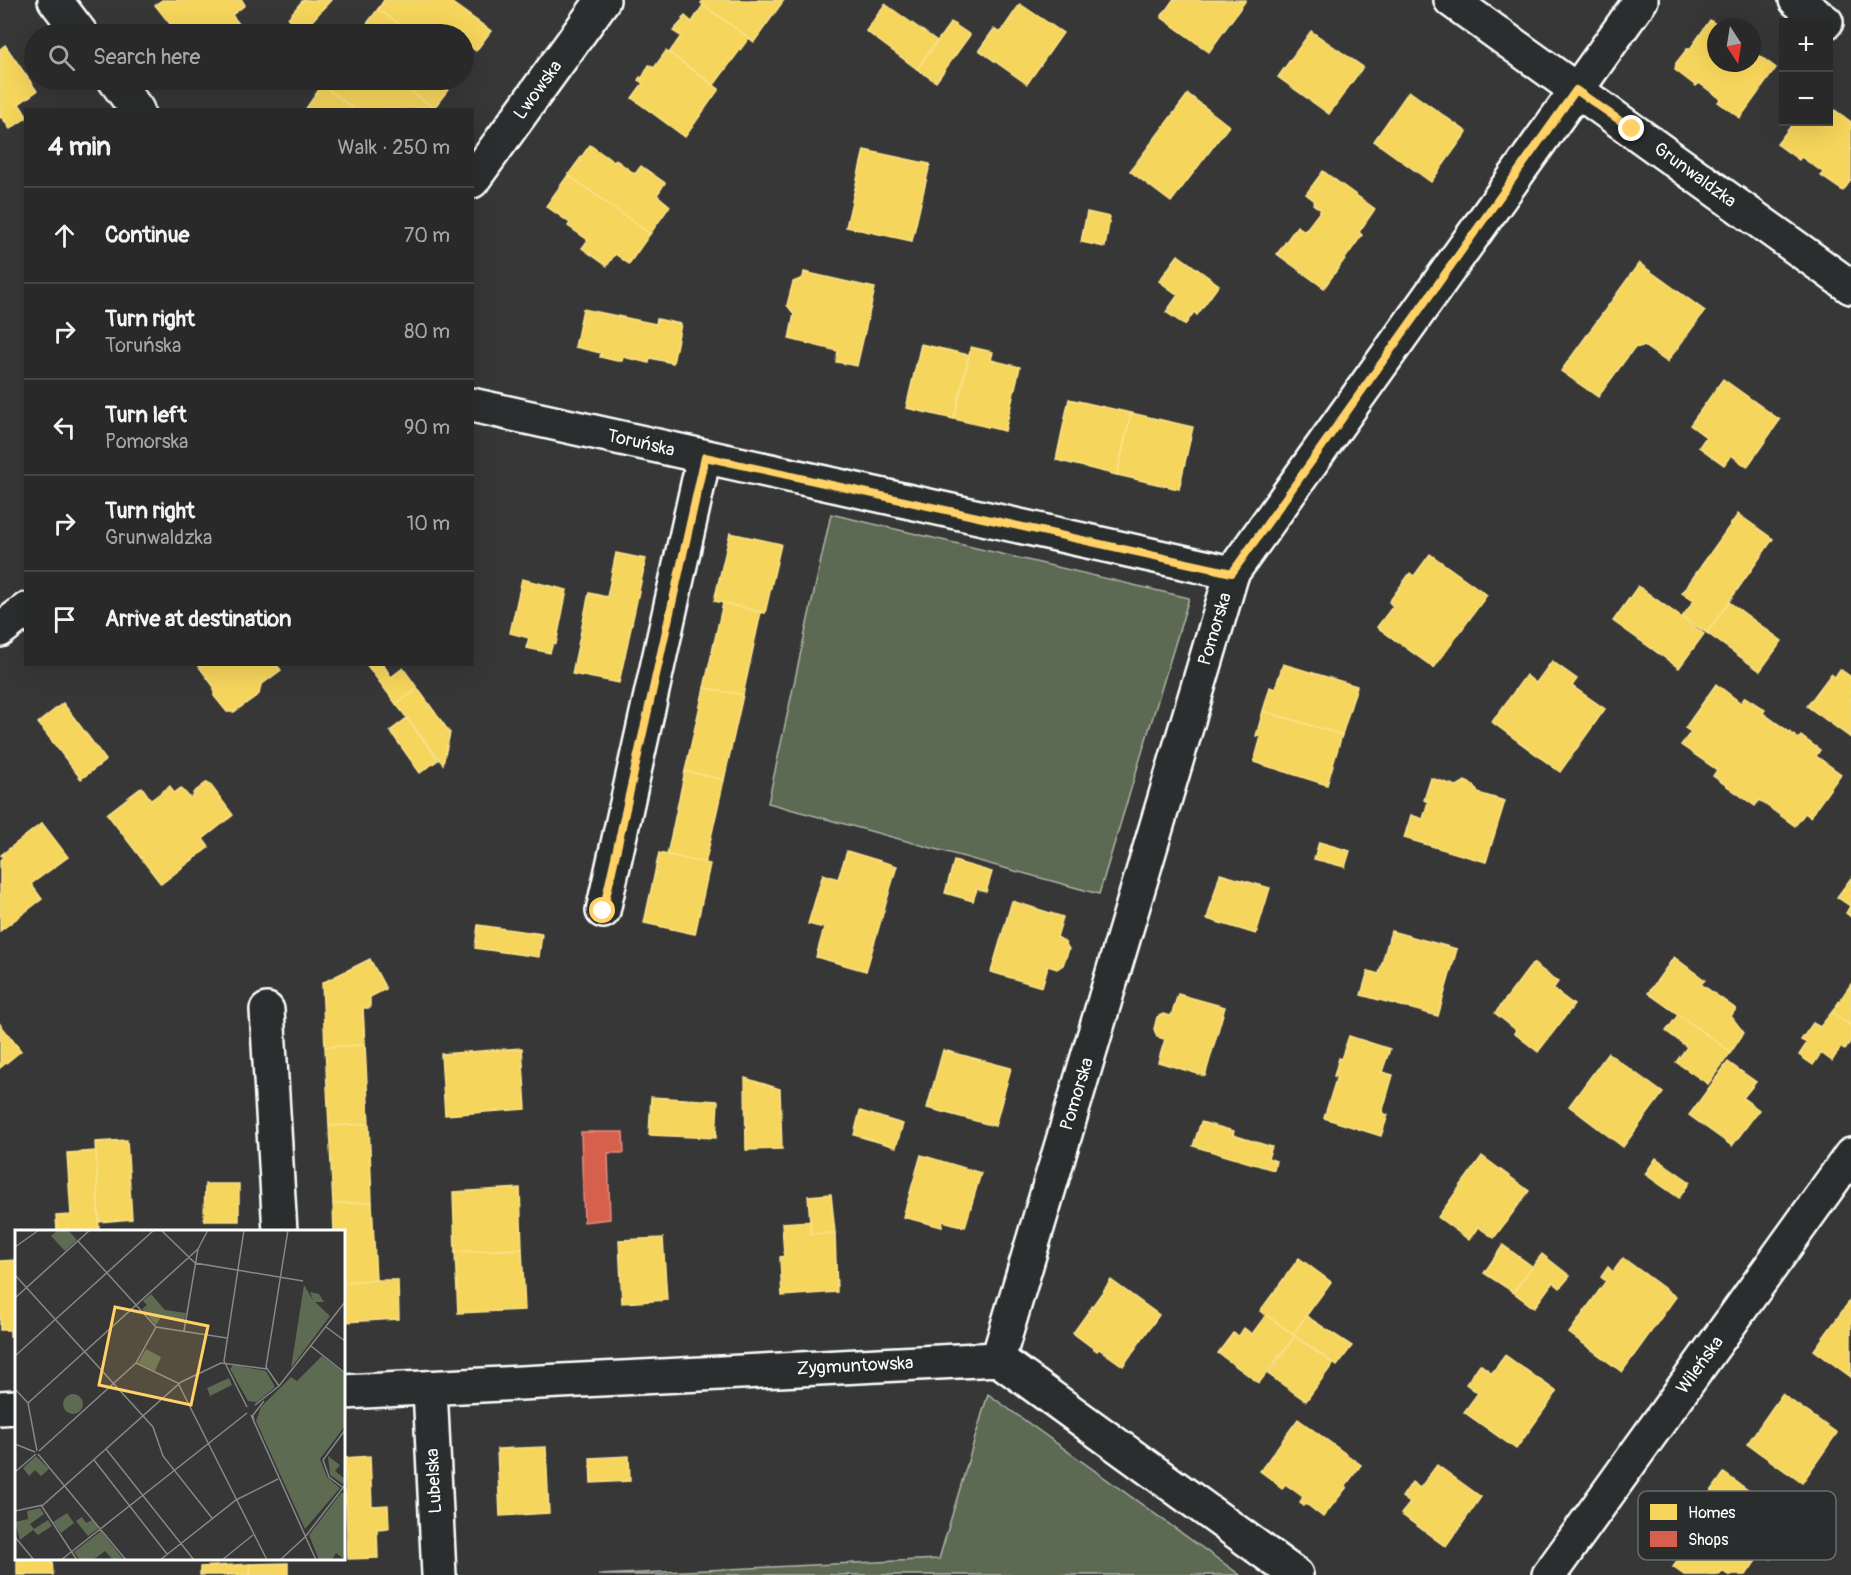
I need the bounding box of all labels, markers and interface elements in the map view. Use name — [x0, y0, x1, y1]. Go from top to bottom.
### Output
north arrow — [1707, 18, 1761, 72]
map controls — [1779, 18, 1833, 126]
button: + — [1779, 18, 1833, 72]
search box — [24, 24, 474, 90]
icon: search — [45, 41, 78, 74]
text: Search here — [93, 43, 200, 71]
street label: Lwowska — [509, 56, 567, 124]
button: − — [1779, 72, 1833, 126]
route end — [1618, 115, 1644, 141]
text: 4 min — [48, 131, 111, 163]
text: Walk · 250 m — [338, 135, 450, 160]
street label: Grunwaldzka — [1649, 137, 1741, 213]
icon: ahead — [48, 219, 81, 252]
text: Continue — [105, 221, 189, 249]
text: 70 m — [404, 223, 450, 248]
text: Turn right — [105, 305, 195, 333]
icon: right — [48, 315, 81, 348]
text: 80 m — [404, 319, 450, 344]
text: Toruńska — [105, 333, 181, 358]
text: Turn left — [105, 401, 187, 429]
icon: left — [48, 411, 81, 444]
text: 90 m — [404, 415, 450, 440]
street label: Toruńska — [605, 424, 677, 462]
text: Pomorska — [105, 429, 188, 454]
text: Turn right — [105, 497, 195, 525]
icon: right — [48, 507, 81, 540]
text: 10 m — [406, 511, 450, 536]
text: Grunwaldzka — [105, 525, 212, 550]
street label: Pomorska — [1193, 590, 1237, 668]
icon: arrive — [48, 603, 81, 636]
text: Arrive at destination — [105, 605, 291, 633]
route start — [589, 897, 615, 923]
street label: Pomorska — [1055, 1055, 1099, 1133]
inset map — [15, 1230, 345, 1560]
street label: Wileńska — [1671, 1332, 1729, 1398]
street label: Zygmuntowska — [796, 1351, 914, 1381]
street label: Lubelska — [421, 1448, 447, 1514]
legend — [1638, 1491, 1836, 1560]
text: Homes — [1688, 1503, 1736, 1523]
text: Shops — [1688, 1530, 1728, 1550]

